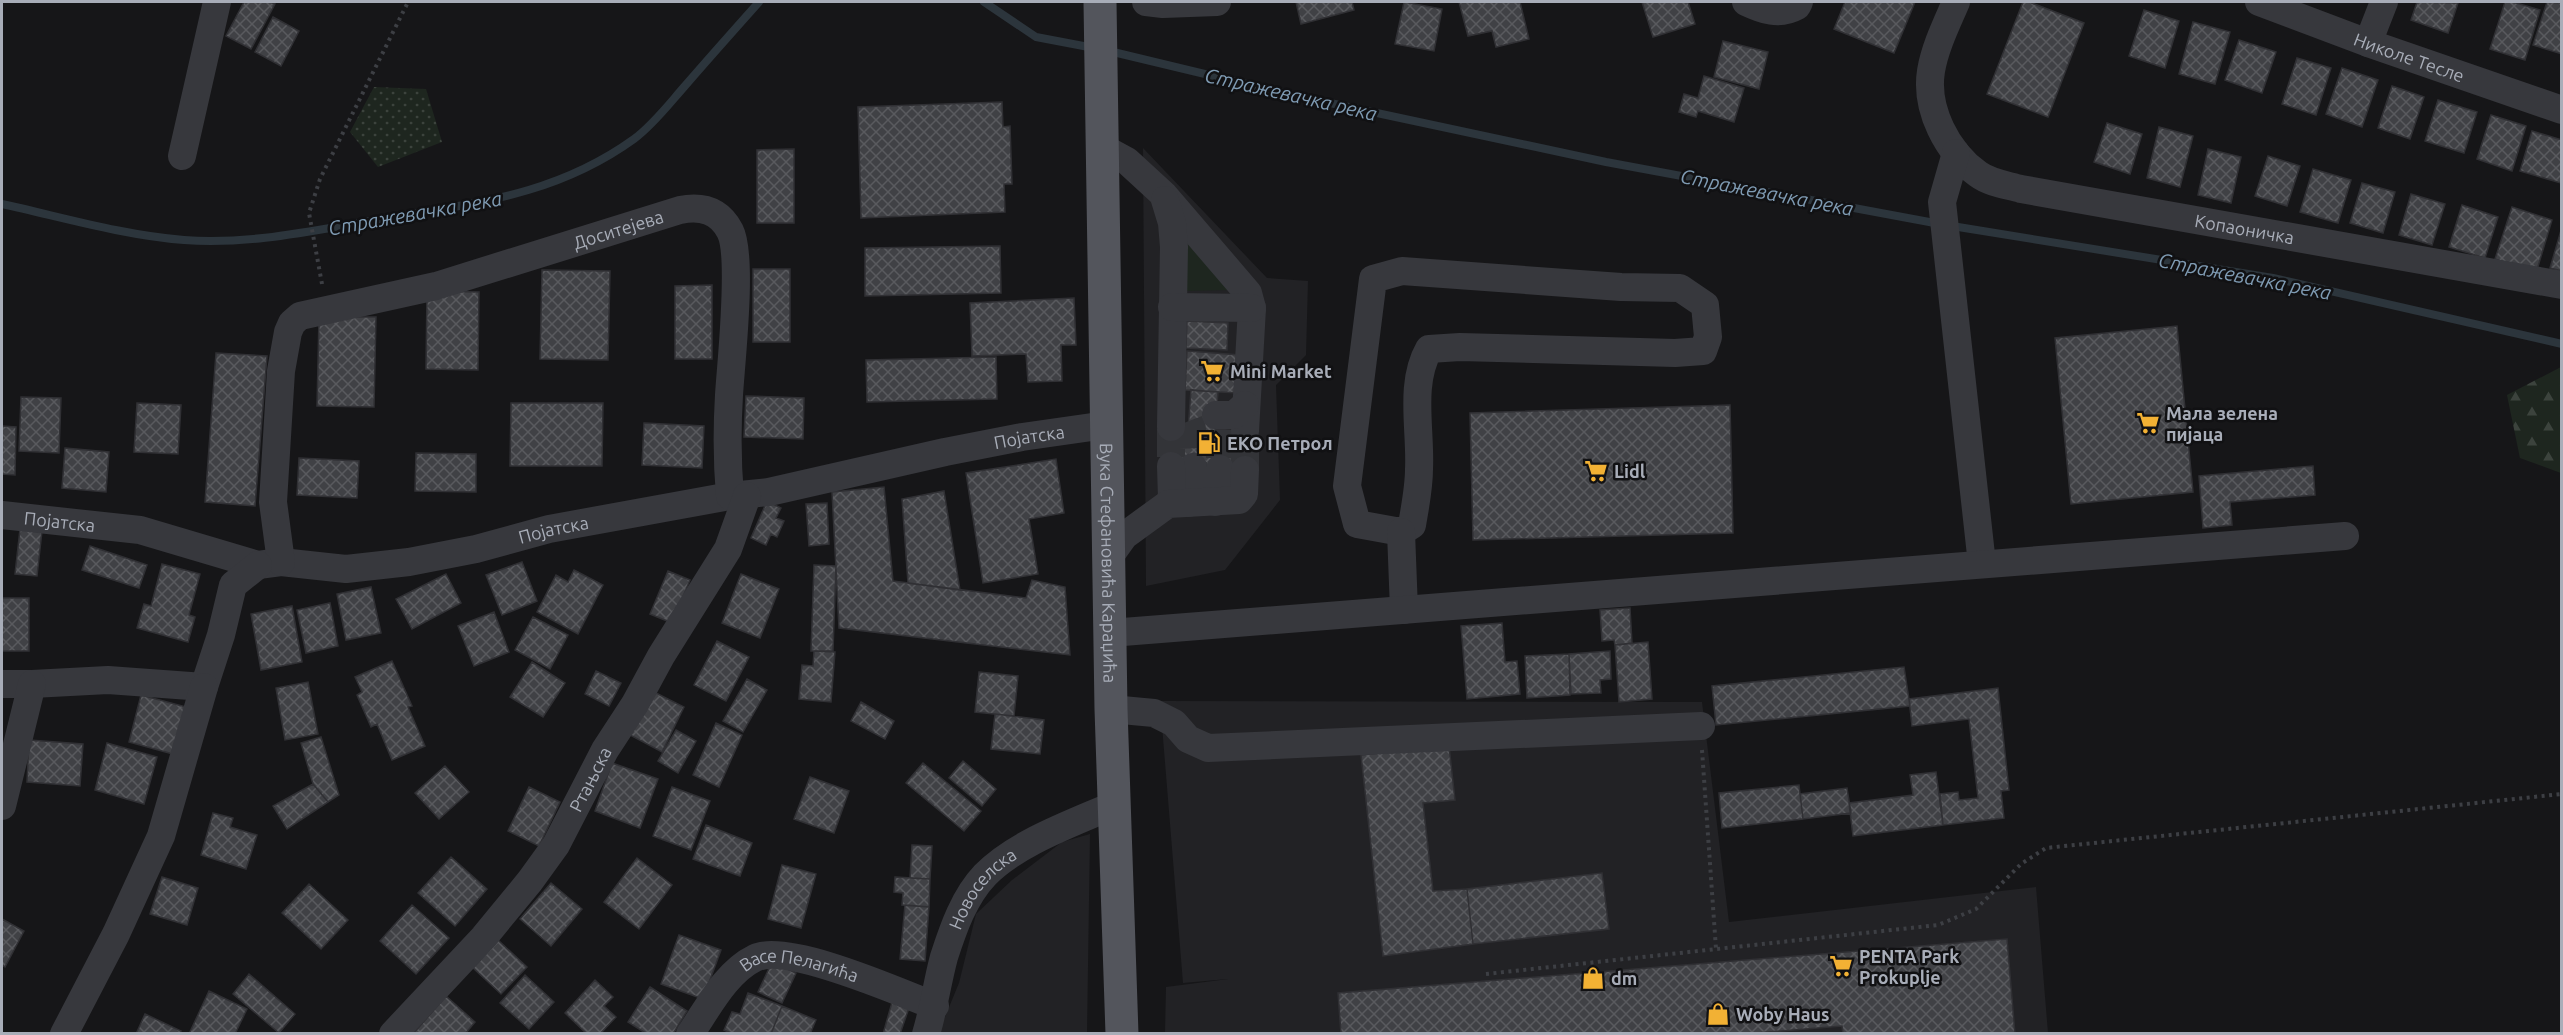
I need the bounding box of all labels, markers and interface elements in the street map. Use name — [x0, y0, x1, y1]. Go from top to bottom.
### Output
street label: Николе Тесле — [2351, 29, 2467, 86]
water label: Стражевачка река — [1203, 63, 1380, 125]
water label: Стражевачка река — [1678, 164, 1856, 220]
water label: Стражевачка река — [326, 186, 504, 240]
street label: Доситејева — [571, 206, 666, 253]
street label: Копаоничка — [2193, 210, 2296, 247]
water label: Стражевачка река — [2156, 248, 2334, 304]
supermarket icon: Mini Market — [1199, 358, 1225, 384]
place label: Mini Market — [1230, 361, 1332, 381]
place label: Мала зелена пијаца — [2166, 403, 2278, 444]
supermarket icon: Мала зелена пијаца — [2135, 410, 2161, 436]
street label: Појатска — [992, 421, 1066, 452]
fuel station icon: ЕКО Петрол — [1196, 430, 1222, 456]
place label: ЕКО Петрол — [1227, 433, 1333, 453]
street label: Вука Стефановића Караџића — [1097, 443, 1121, 683]
supermarket icon: Lidl — [1583, 458, 1609, 484]
place label: Lidl — [1614, 461, 1646, 481]
street label: Појатска — [23, 507, 96, 535]
street label: Појатска — [516, 512, 590, 547]
street label: Ртањска — [565, 743, 615, 815]
street label: Новоселска — [945, 844, 1020, 932]
street label: Васе Пелагића — [735, 945, 861, 985]
place label: PENTA Park Prokuplje — [1859, 946, 1959, 987]
supermarket icon: PENTA Park Prokuplje — [1828, 953, 1854, 979]
shop icon: dm — [1580, 965, 1606, 991]
place label: dm — [1611, 968, 1637, 988]
shop icon: Woby Haus — [1705, 1001, 1731, 1027]
place label: Woby Haus — [1736, 1004, 1830, 1024]

